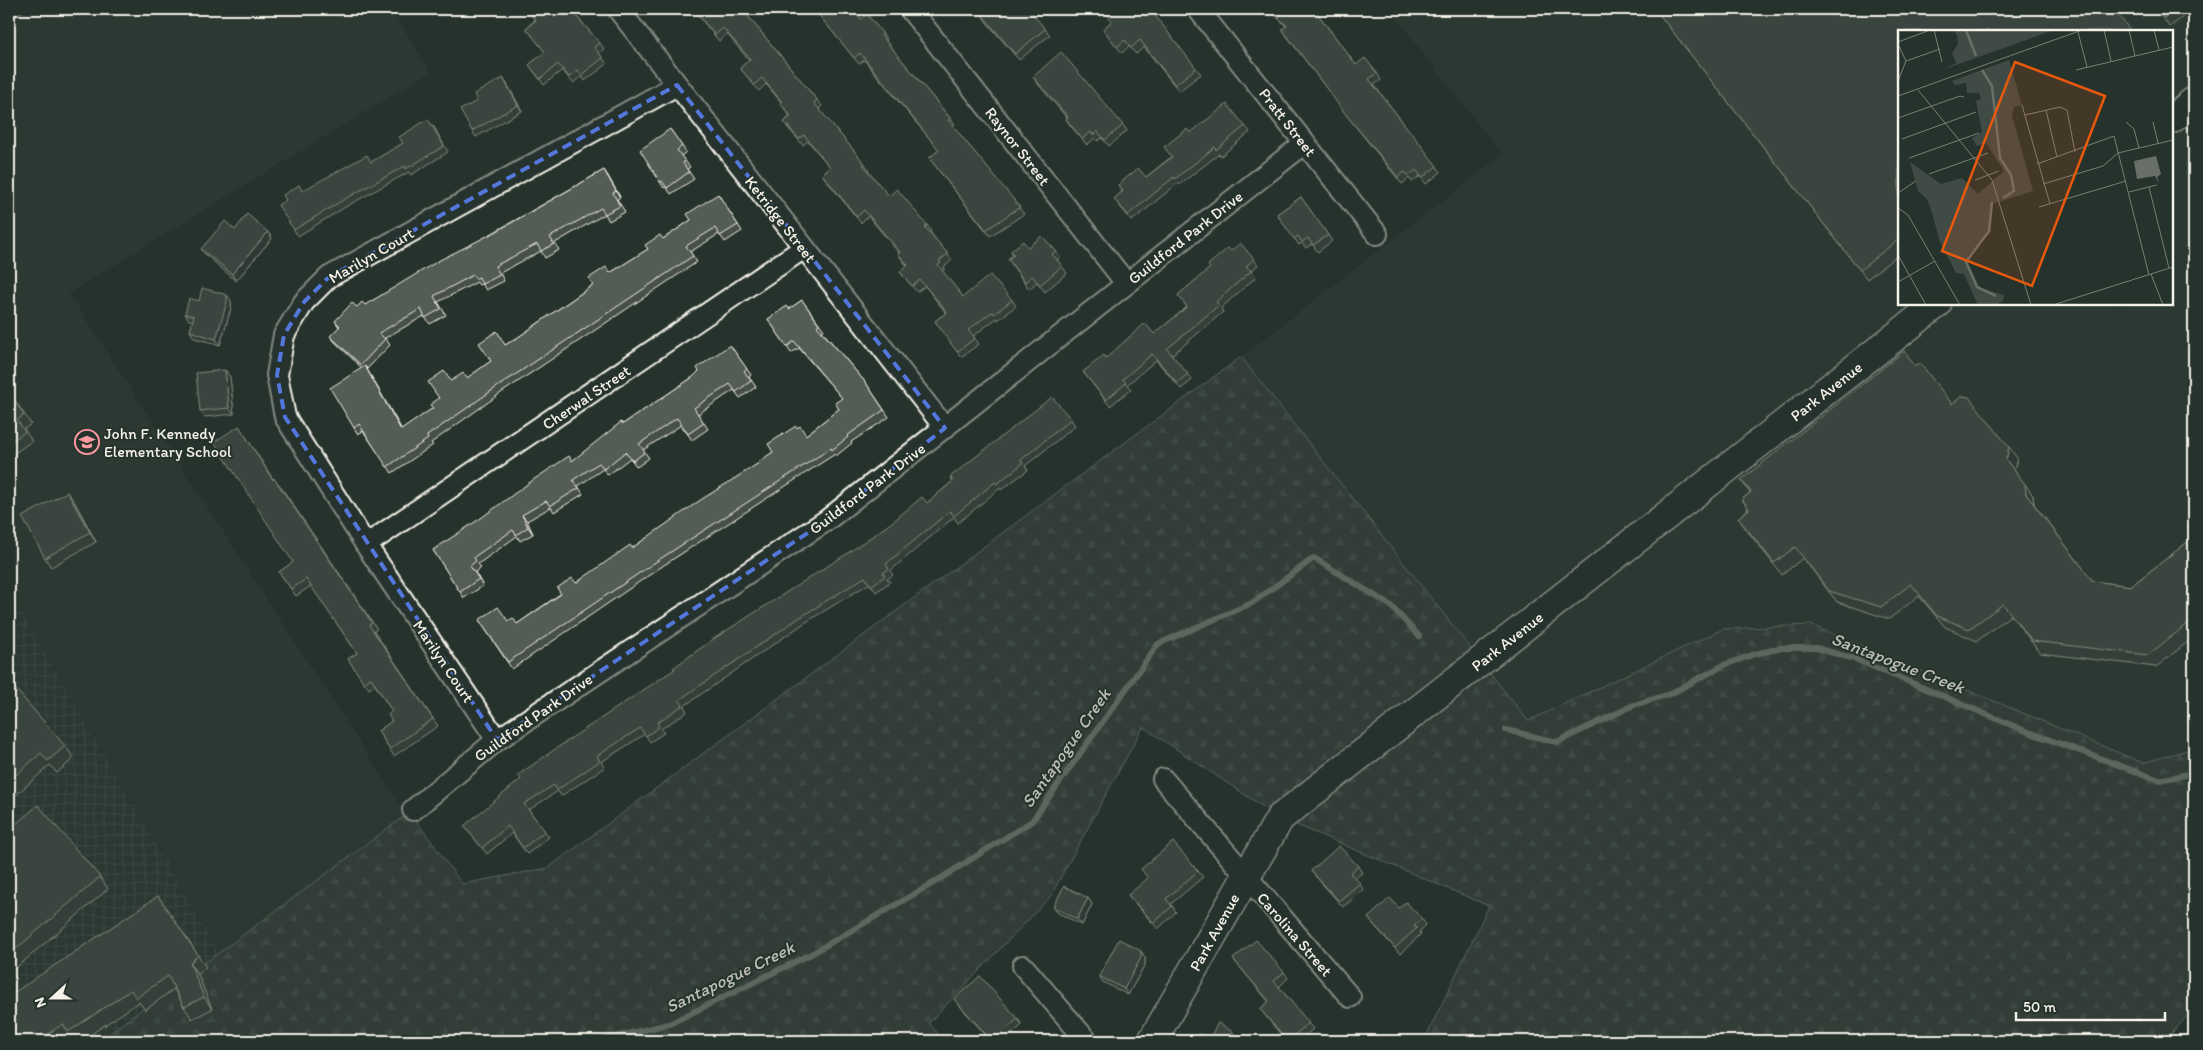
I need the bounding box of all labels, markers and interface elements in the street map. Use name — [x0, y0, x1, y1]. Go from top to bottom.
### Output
inset map — [1898, 30, 2173, 305]
street label: Pratt Street — [1255, 84, 1320, 160]
street label: Raynor Street — [981, 103, 1054, 189]
street label: Ketridge Street — [741, 172, 820, 266]
street label: Guildford Park Drive — [1124, 187, 1247, 288]
street label: Marilyn Court — [325, 223, 417, 288]
street label: Park Avenue — [1787, 357, 1866, 425]
street label: Cherwal Street — [539, 361, 634, 434]
place label: John F. Kennedy Elementary School — [104, 424, 232, 461]
school or university icon: John F. Kennedy Elementary School — [74, 429, 100, 455]
street label: Guildford Park Drive — [806, 438, 929, 538]
street label: Park Avenue — [1468, 607, 1547, 675]
street label: Marilyn Court — [409, 616, 478, 706]
water label: Santapogue Creek — [1828, 628, 1969, 699]
street label: Guildford Park Drive — [470, 669, 596, 765]
water label: Santapogue Creek — [1017, 683, 1116, 812]
street label: Carolina Street — [1253, 888, 1336, 980]
street label: Park Avenue — [1185, 890, 1244, 974]
water label: Santapogue Creek — [662, 936, 800, 1018]
north arrow — [28, 972, 78, 1022]
scale bar — [2016, 990, 2164, 1022]
text: N — [31, 995, 50, 1010]
text: 50 m — [2023, 998, 2056, 1016]

